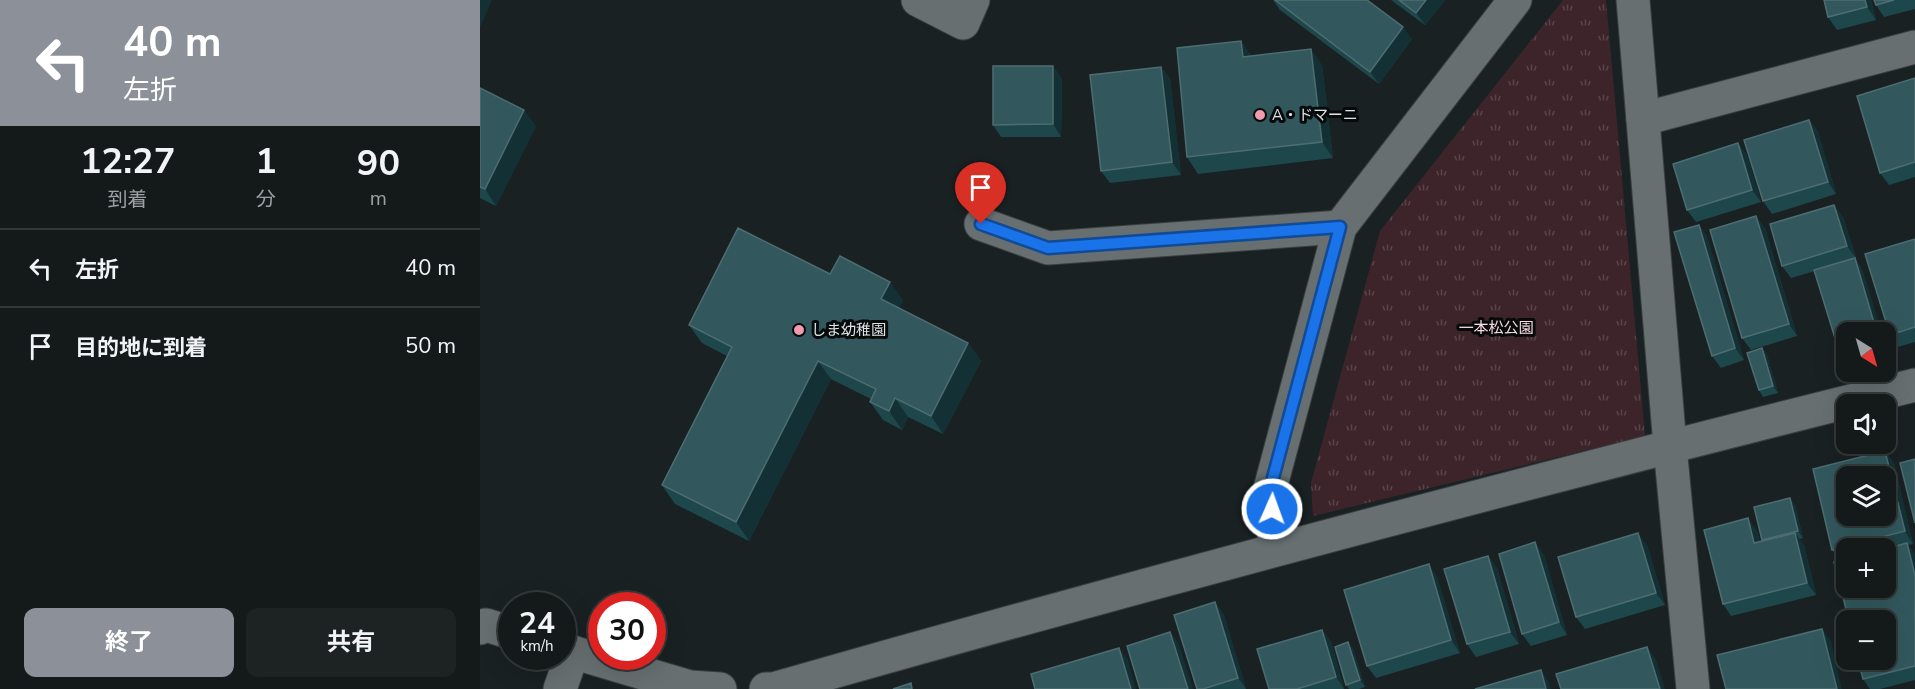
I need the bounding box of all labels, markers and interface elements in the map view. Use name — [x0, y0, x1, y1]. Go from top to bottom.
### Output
text: 40 m — [123, 14, 222, 71]
icon: left — [24, 24, 102, 102]
text: 左折 — [123, 72, 177, 109]
place label: A・ドマーニ — [1272, 105, 1358, 125]
marker: A・ドマーニ — [1253, 108, 1267, 122]
text: 12:27 — [80, 137, 175, 186]
text: 1 — [255, 137, 277, 186]
text: 90 — [357, 139, 400, 188]
pin — [955, 162, 1006, 224]
icon: arrive — [964, 171, 997, 204]
text: m — [370, 185, 387, 212]
text: 到着 — [108, 186, 148, 213]
text: 分 — [256, 186, 276, 213]
icon: left — [24, 252, 57, 285]
text: 40 m — [405, 253, 456, 283]
text: 左折 — [75, 255, 119, 285]
park label: 一本松公園 — [1458, 318, 1534, 338]
place label: しま幼稚園 — [811, 320, 886, 340]
north arrow — [1836, 322, 1896, 382]
map controls — [1836, 322, 1896, 670]
marker: しま幼稚園 — [792, 323, 806, 337]
icon: arrive — [24, 330, 57, 363]
text: 50 m — [405, 331, 456, 361]
text: 目的地に到着 — [75, 333, 207, 363]
button: sound — [1836, 394, 1896, 454]
button: layers — [1836, 466, 1896, 526]
position arrow — [1240, 477, 1304, 541]
button: + — [1836, 538, 1896, 598]
speed limit sign: 30 — [588, 592, 666, 670]
text: 24 — [519, 603, 555, 644]
button: 終了 — [24, 608, 234, 677]
button: 共有 — [246, 608, 456, 677]
button: − — [1836, 610, 1896, 670]
text: km/h — [520, 636, 554, 656]

